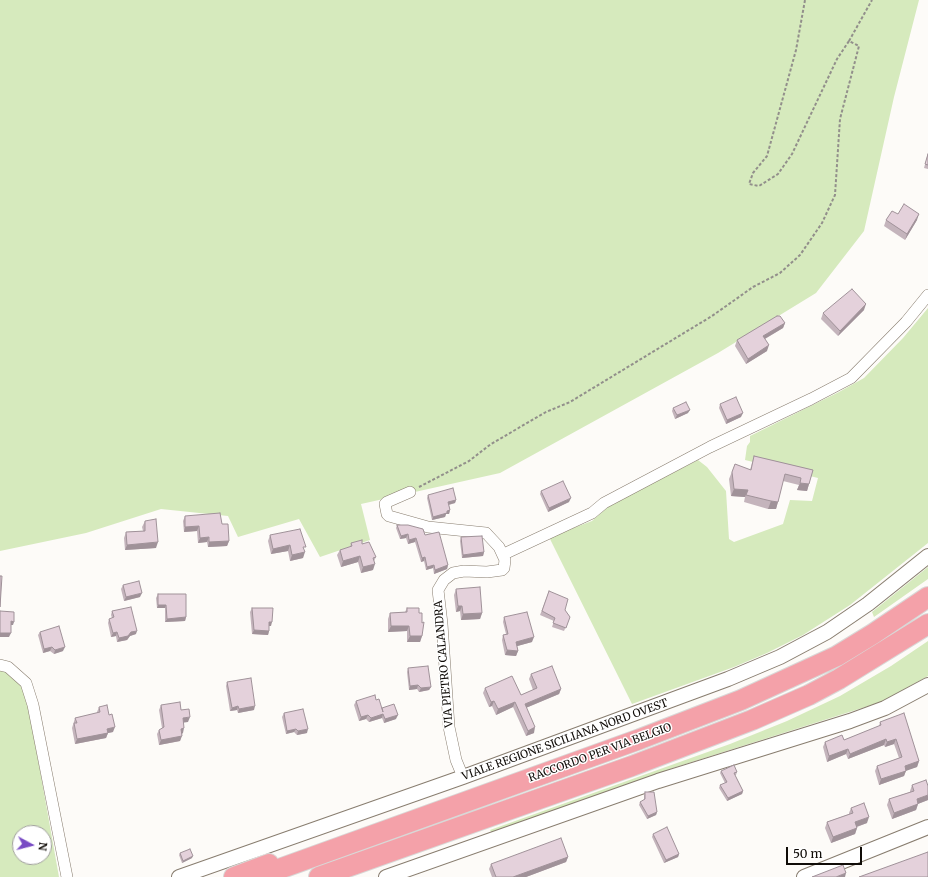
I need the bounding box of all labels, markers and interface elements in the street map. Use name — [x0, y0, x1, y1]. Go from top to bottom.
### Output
street label: VIA PIETRO CALANDRA — [432, 600, 456, 728]
street label: VIALE REGIONE SICILIANA NORD OVEST — [460, 696, 670, 784]
street label: RACCORDO PER VIA BELGIO — [527, 721, 673, 785]
north arrow — [12, 825, 52, 865]
scale bar — [788, 839, 864, 865]
text: N — [35, 841, 50, 852]
text: 50 m — [793, 846, 822, 861]

